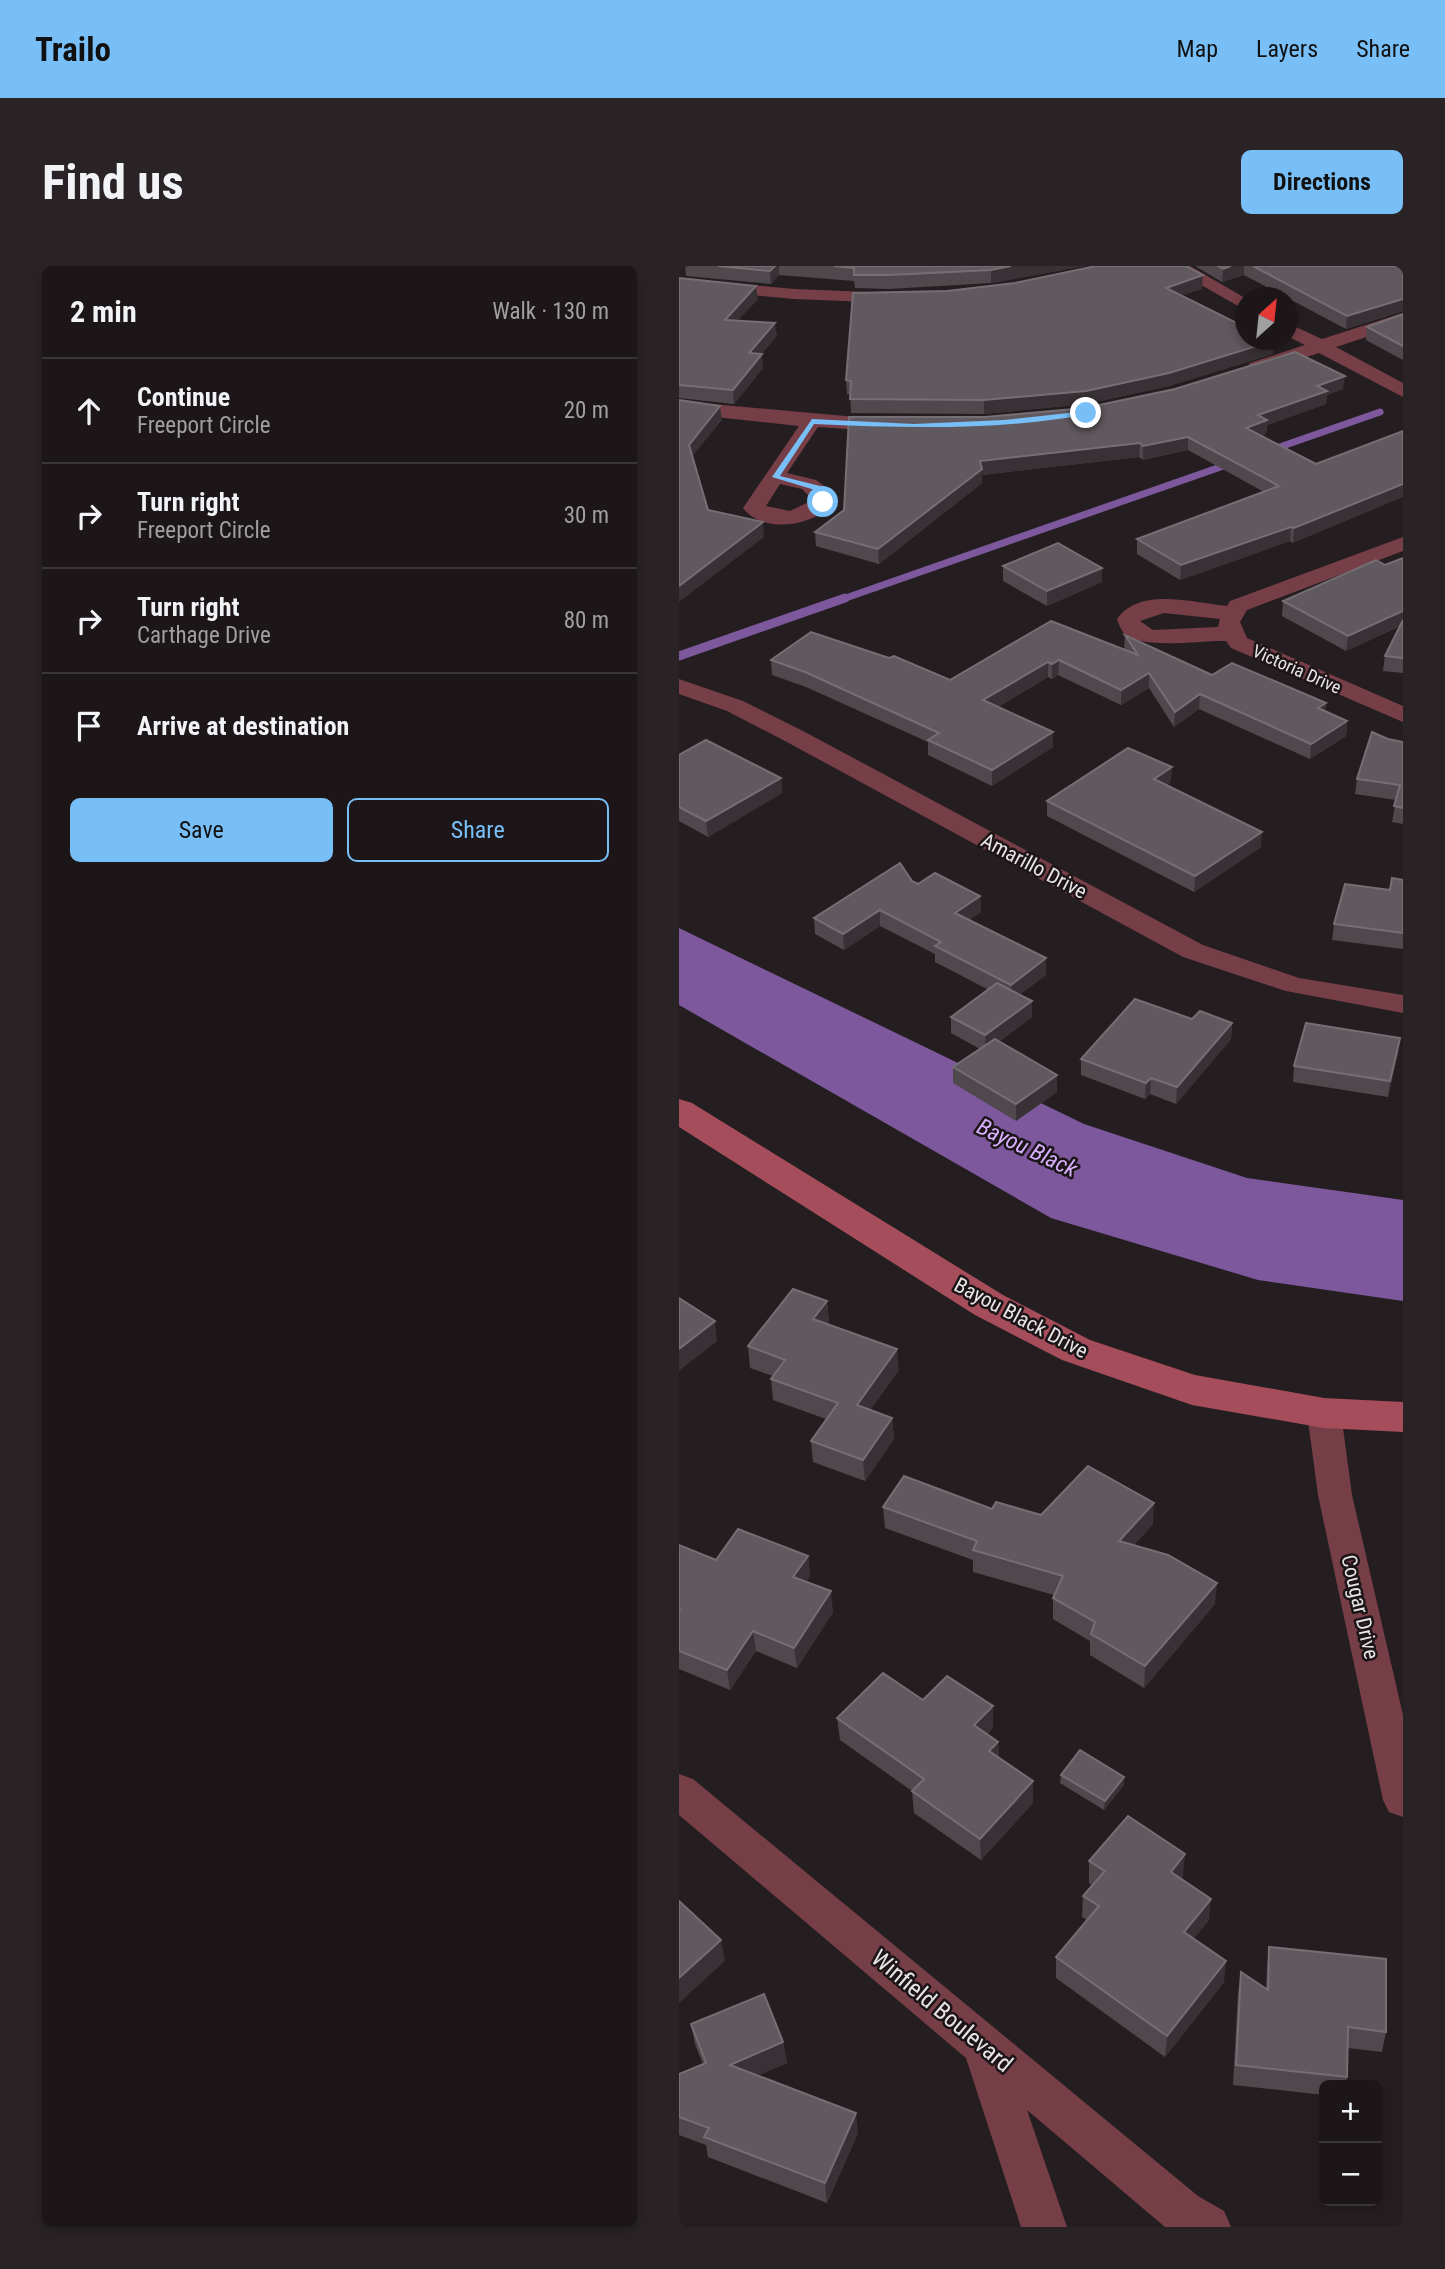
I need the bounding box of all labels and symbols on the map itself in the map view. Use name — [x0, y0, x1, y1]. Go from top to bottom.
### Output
north arrow — [1235, 287, 1298, 350]
route end — [1070, 397, 1101, 428]
route start — [807, 486, 838, 517]
street label: Victoria Drive — [1249, 640, 1345, 698]
street label: Amarillo Drive — [977, 828, 1091, 904]
water label: Bayou Black — [973, 1113, 1082, 1183]
street label: Bayou Black Drive — [950, 1273, 1092, 1363]
street label: Cougar Drive — [1336, 1553, 1384, 1662]
street label: Winfield Boulevard — [866, 1944, 1018, 2078]

